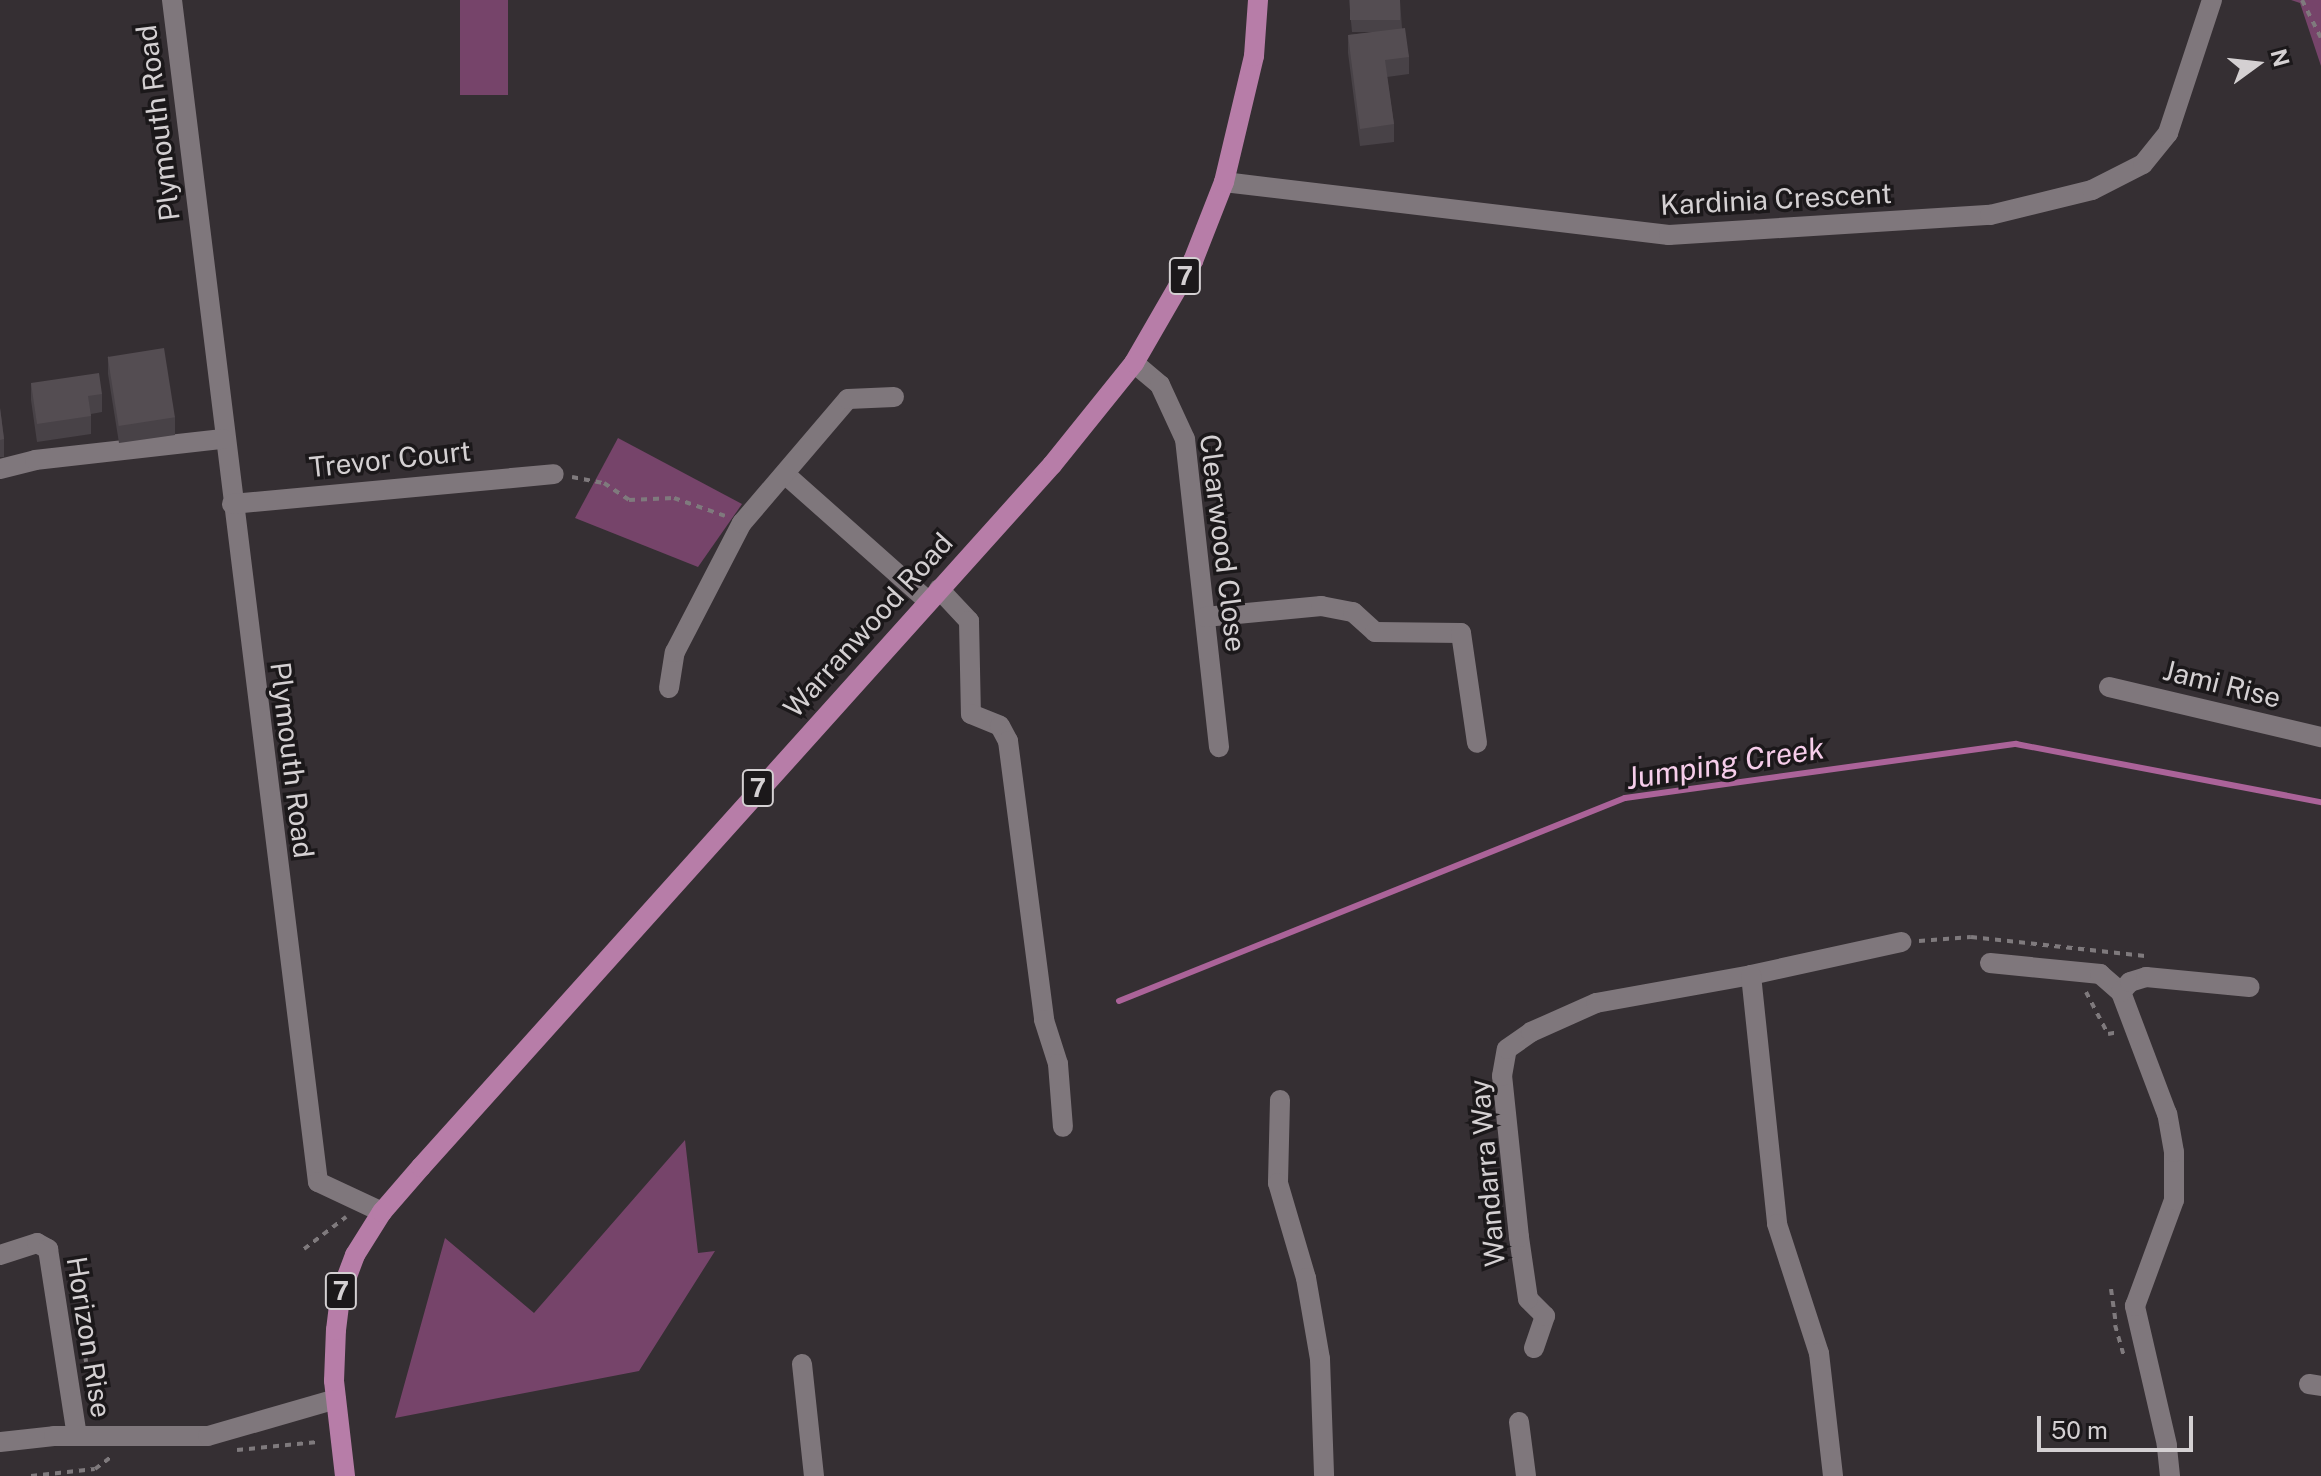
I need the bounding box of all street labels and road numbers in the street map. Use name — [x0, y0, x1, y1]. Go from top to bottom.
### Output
street label: Plymouth Road — [129, 23, 187, 223]
street label: Kardinia Crescent — [1659, 176, 1893, 222]
road number: 7 — [1167, 254, 1203, 298]
street label: Clearwood Close — [1193, 432, 1253, 654]
street label: Trevor Court — [308, 434, 472, 484]
street label: Warranwood Road — [776, 526, 960, 724]
street label: Jami Rise — [2160, 653, 2284, 715]
street label: Plymouth Road — [263, 660, 321, 860]
road number: 7 — [740, 766, 776, 810]
street label: Wandarra Way — [1462, 1078, 1512, 1268]
street label: Horizon Rise — [60, 1254, 118, 1420]
road number: 7 — [323, 1269, 359, 1313]

